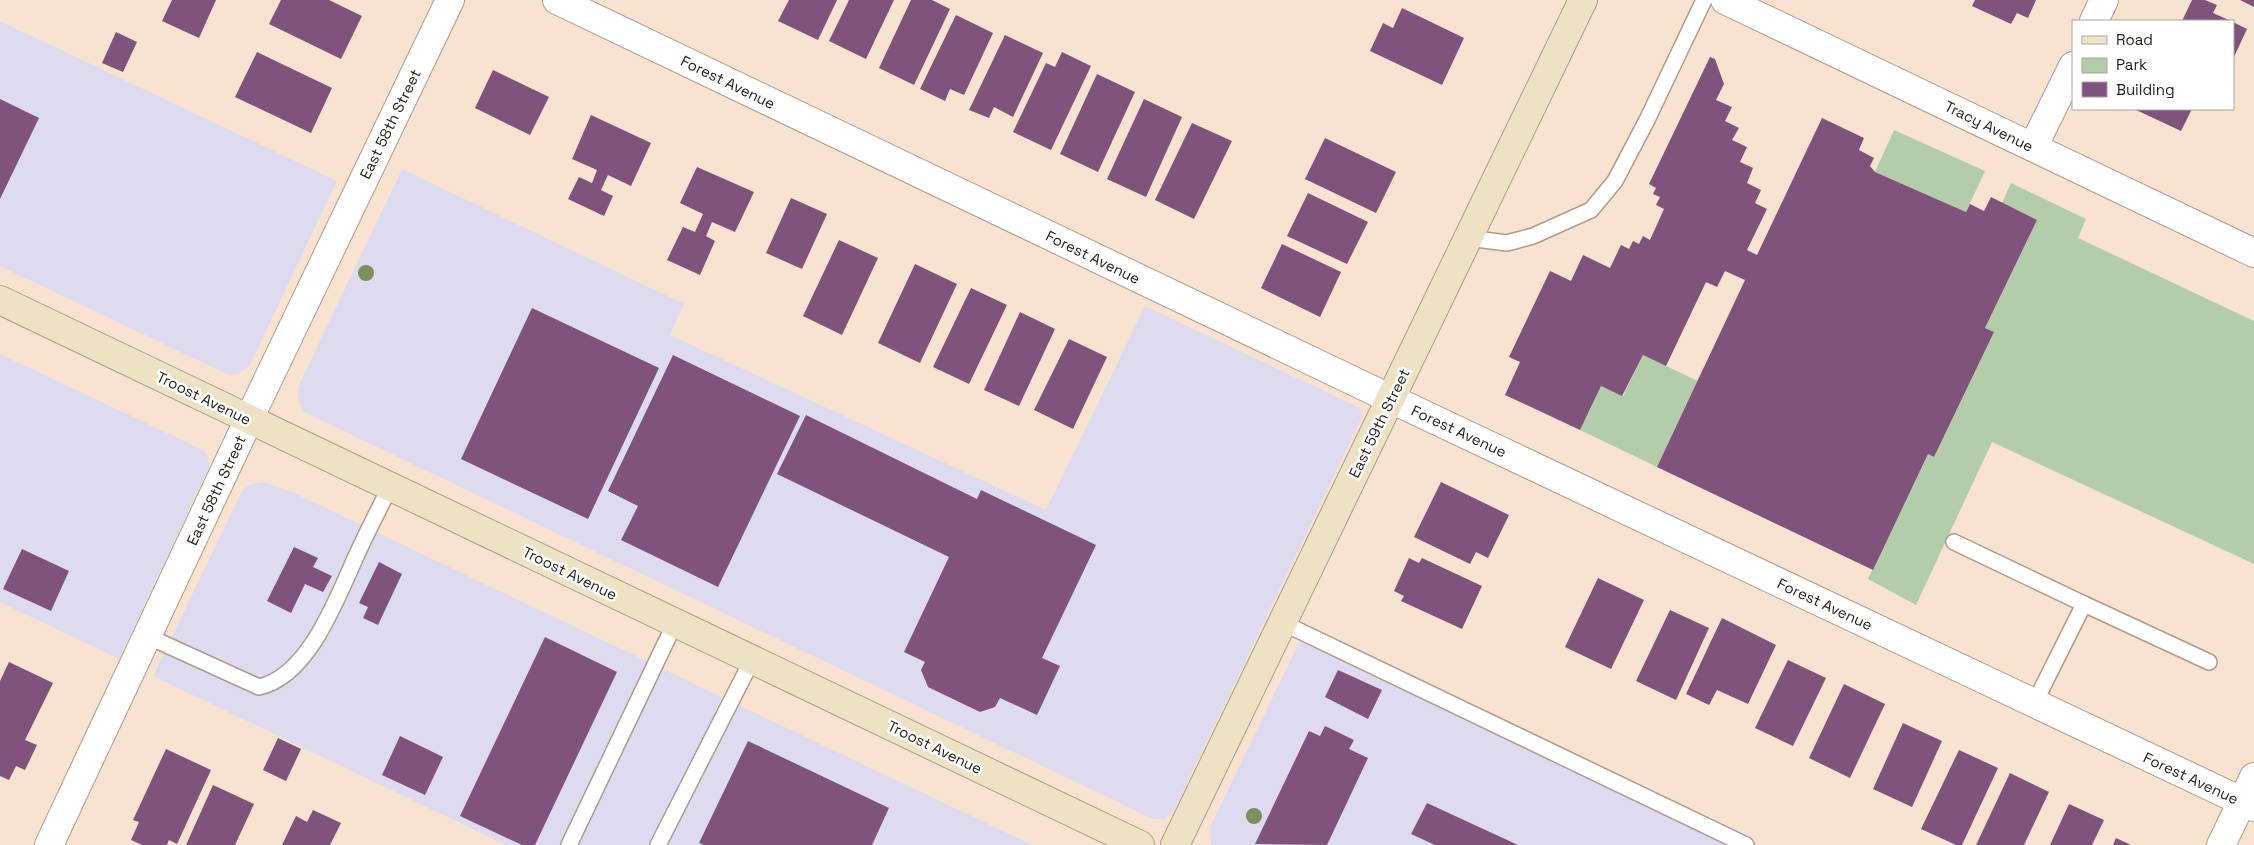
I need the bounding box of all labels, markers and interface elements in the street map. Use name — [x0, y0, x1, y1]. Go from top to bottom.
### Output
legend — [2072, 20, 2234, 110]
text: Road — [2116, 30, 2153, 49]
street label: Forest Avenue — [678, 51, 778, 113]
text: Park — [2116, 55, 2147, 74]
street label: East 58th Street — [355, 66, 425, 182]
text: Building — [2116, 80, 2175, 99]
street label: Tracy Avenue — [1942, 96, 2037, 156]
street label: Forest Avenue — [1043, 226, 1143, 288]
street label: East 59th Street — [1344, 365, 1414, 481]
street label: Troost Avenue — [154, 367, 255, 429]
street label: Forest Avenue — [1408, 401, 1510, 461]
street label: East 58th Street — [182, 432, 250, 548]
street label: Troost Avenue — [520, 542, 621, 604]
street label: Forest Avenue — [1774, 574, 1876, 634]
street label: Troost Avenue — [885, 716, 986, 778]
street label: Forest Avenue — [2140, 748, 2242, 808]

